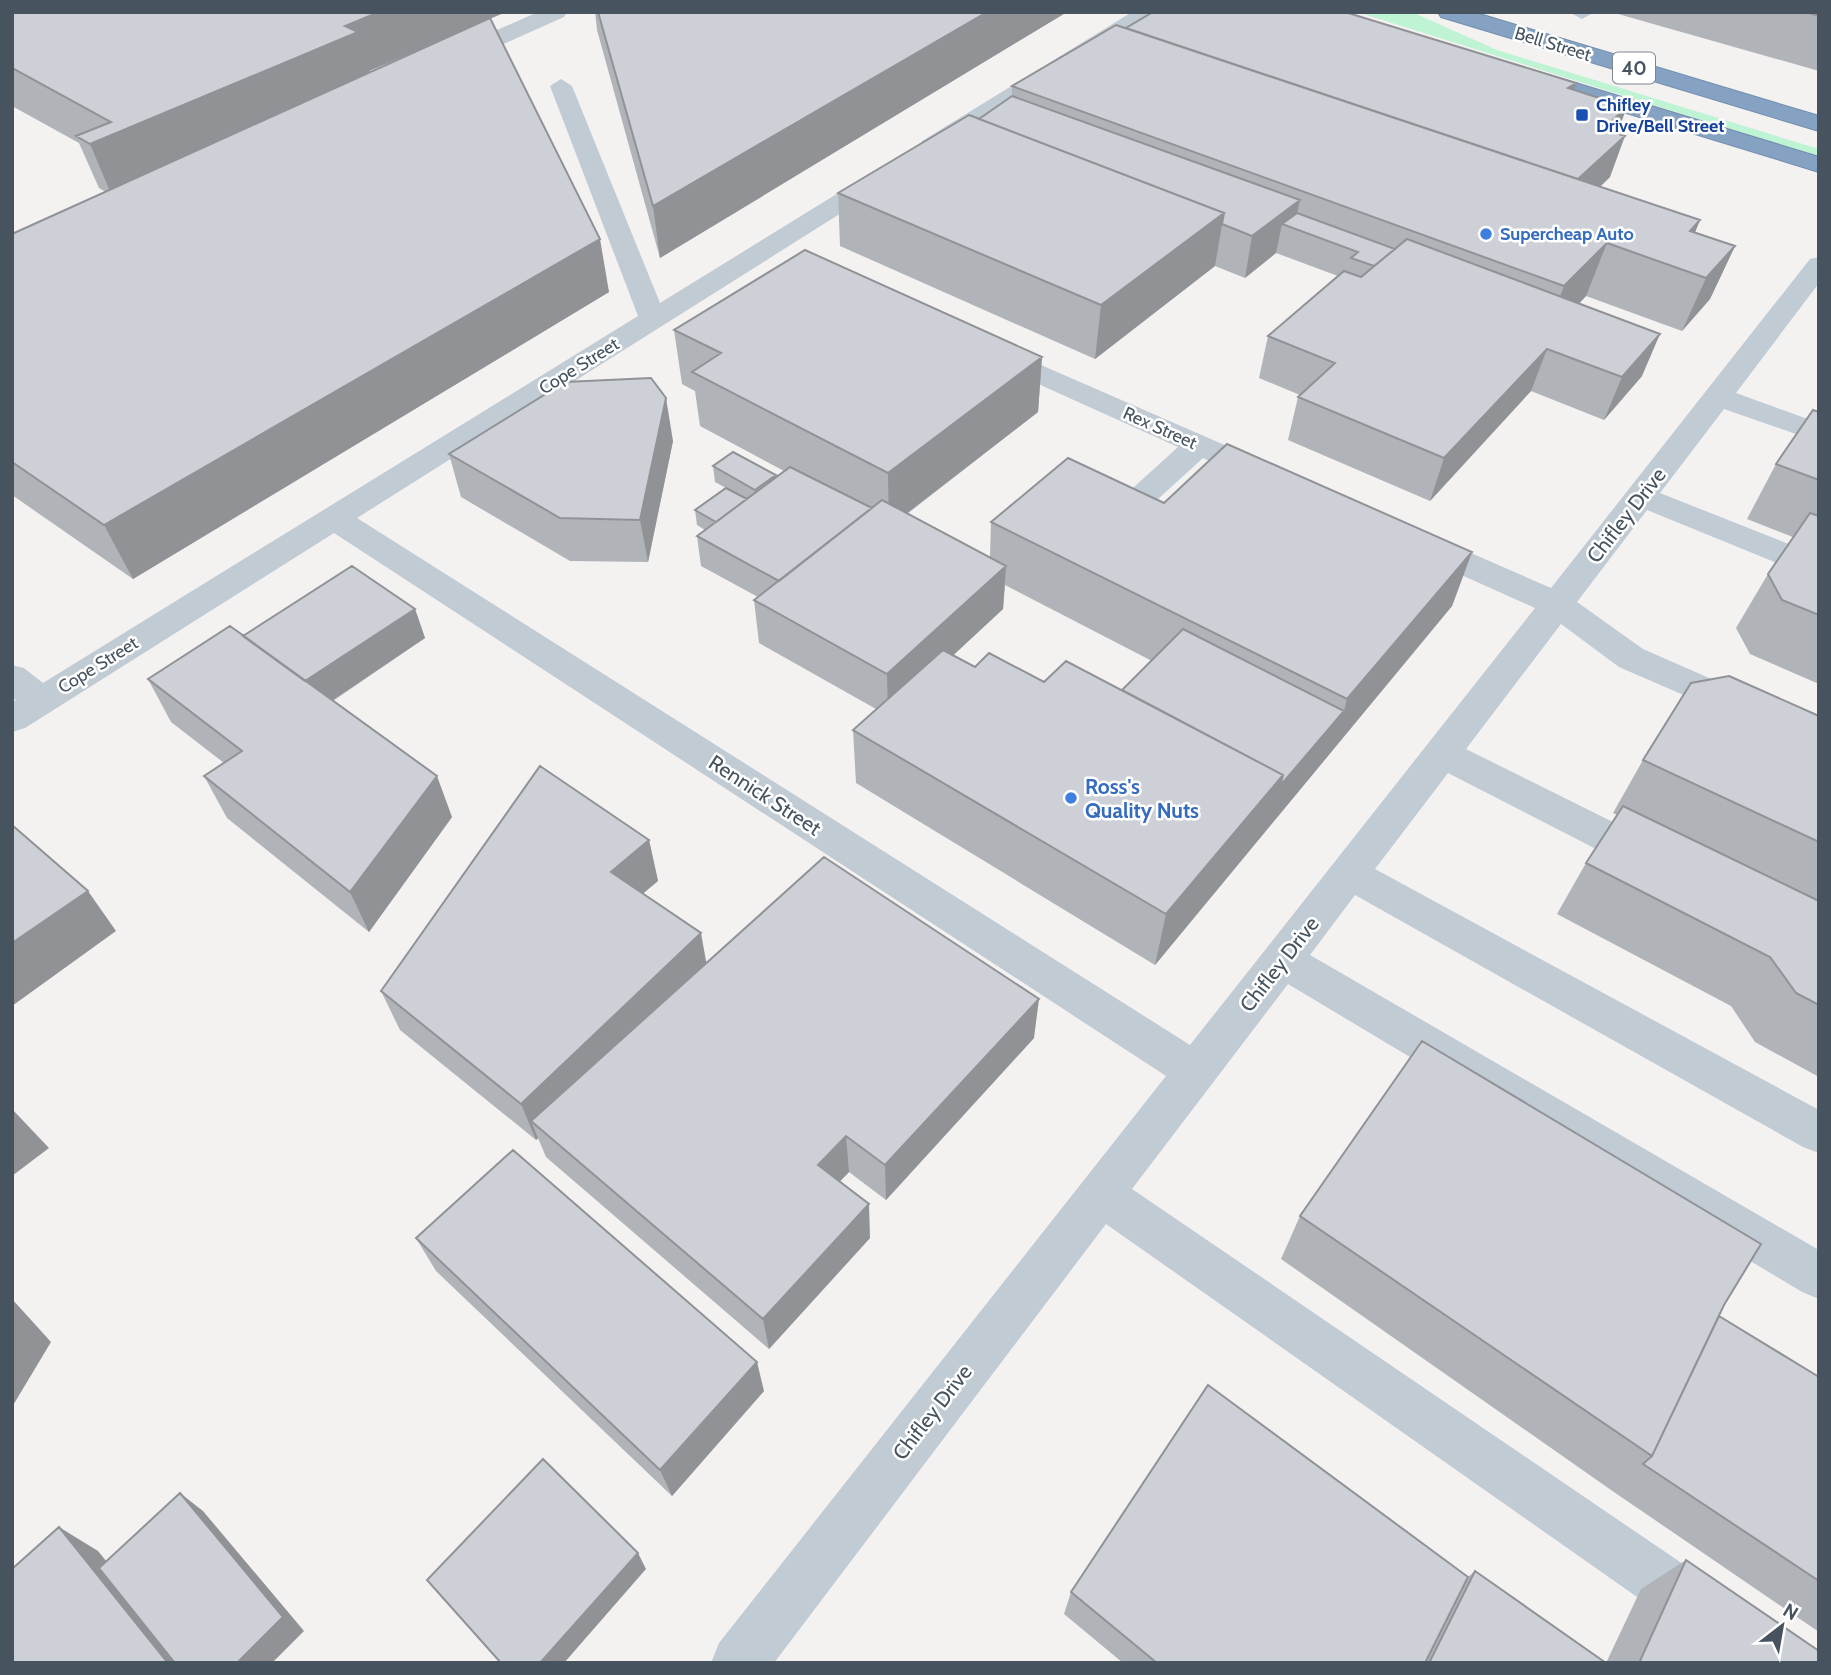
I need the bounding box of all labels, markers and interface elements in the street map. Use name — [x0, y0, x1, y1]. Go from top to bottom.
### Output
street label: Bell Street — [1512, 22, 1594, 66]
road number: 40 — [1613, 52, 1655, 83]
place label: Chifley Drive/Bell Street — [1596, 94, 1725, 137]
marker: Chifley Drive/Bell Street — [1574, 107, 1590, 123]
place label: Supercheap Auto — [1500, 223, 1634, 245]
marker: Supercheap Auto — [1478, 226, 1494, 242]
street label: Cope Street — [535, 333, 623, 399]
street label: Rex Street — [1120, 402, 1200, 454]
street label: Chifley Drive — [1581, 462, 1671, 567]
street label: Cope Street — [54, 632, 142, 698]
street label: Rennick Street — [704, 749, 826, 841]
place label: Ross's Quality Nuts — [1085, 774, 1199, 823]
marker: Ross's Quality Nuts — [1063, 790, 1079, 806]
street label: Chifley Drive — [1234, 911, 1324, 1016]
street label: Chifley Drive — [887, 1359, 977, 1464]
north arrow — [1747, 1591, 1817, 1661]
text: N — [1779, 1599, 1802, 1625]

